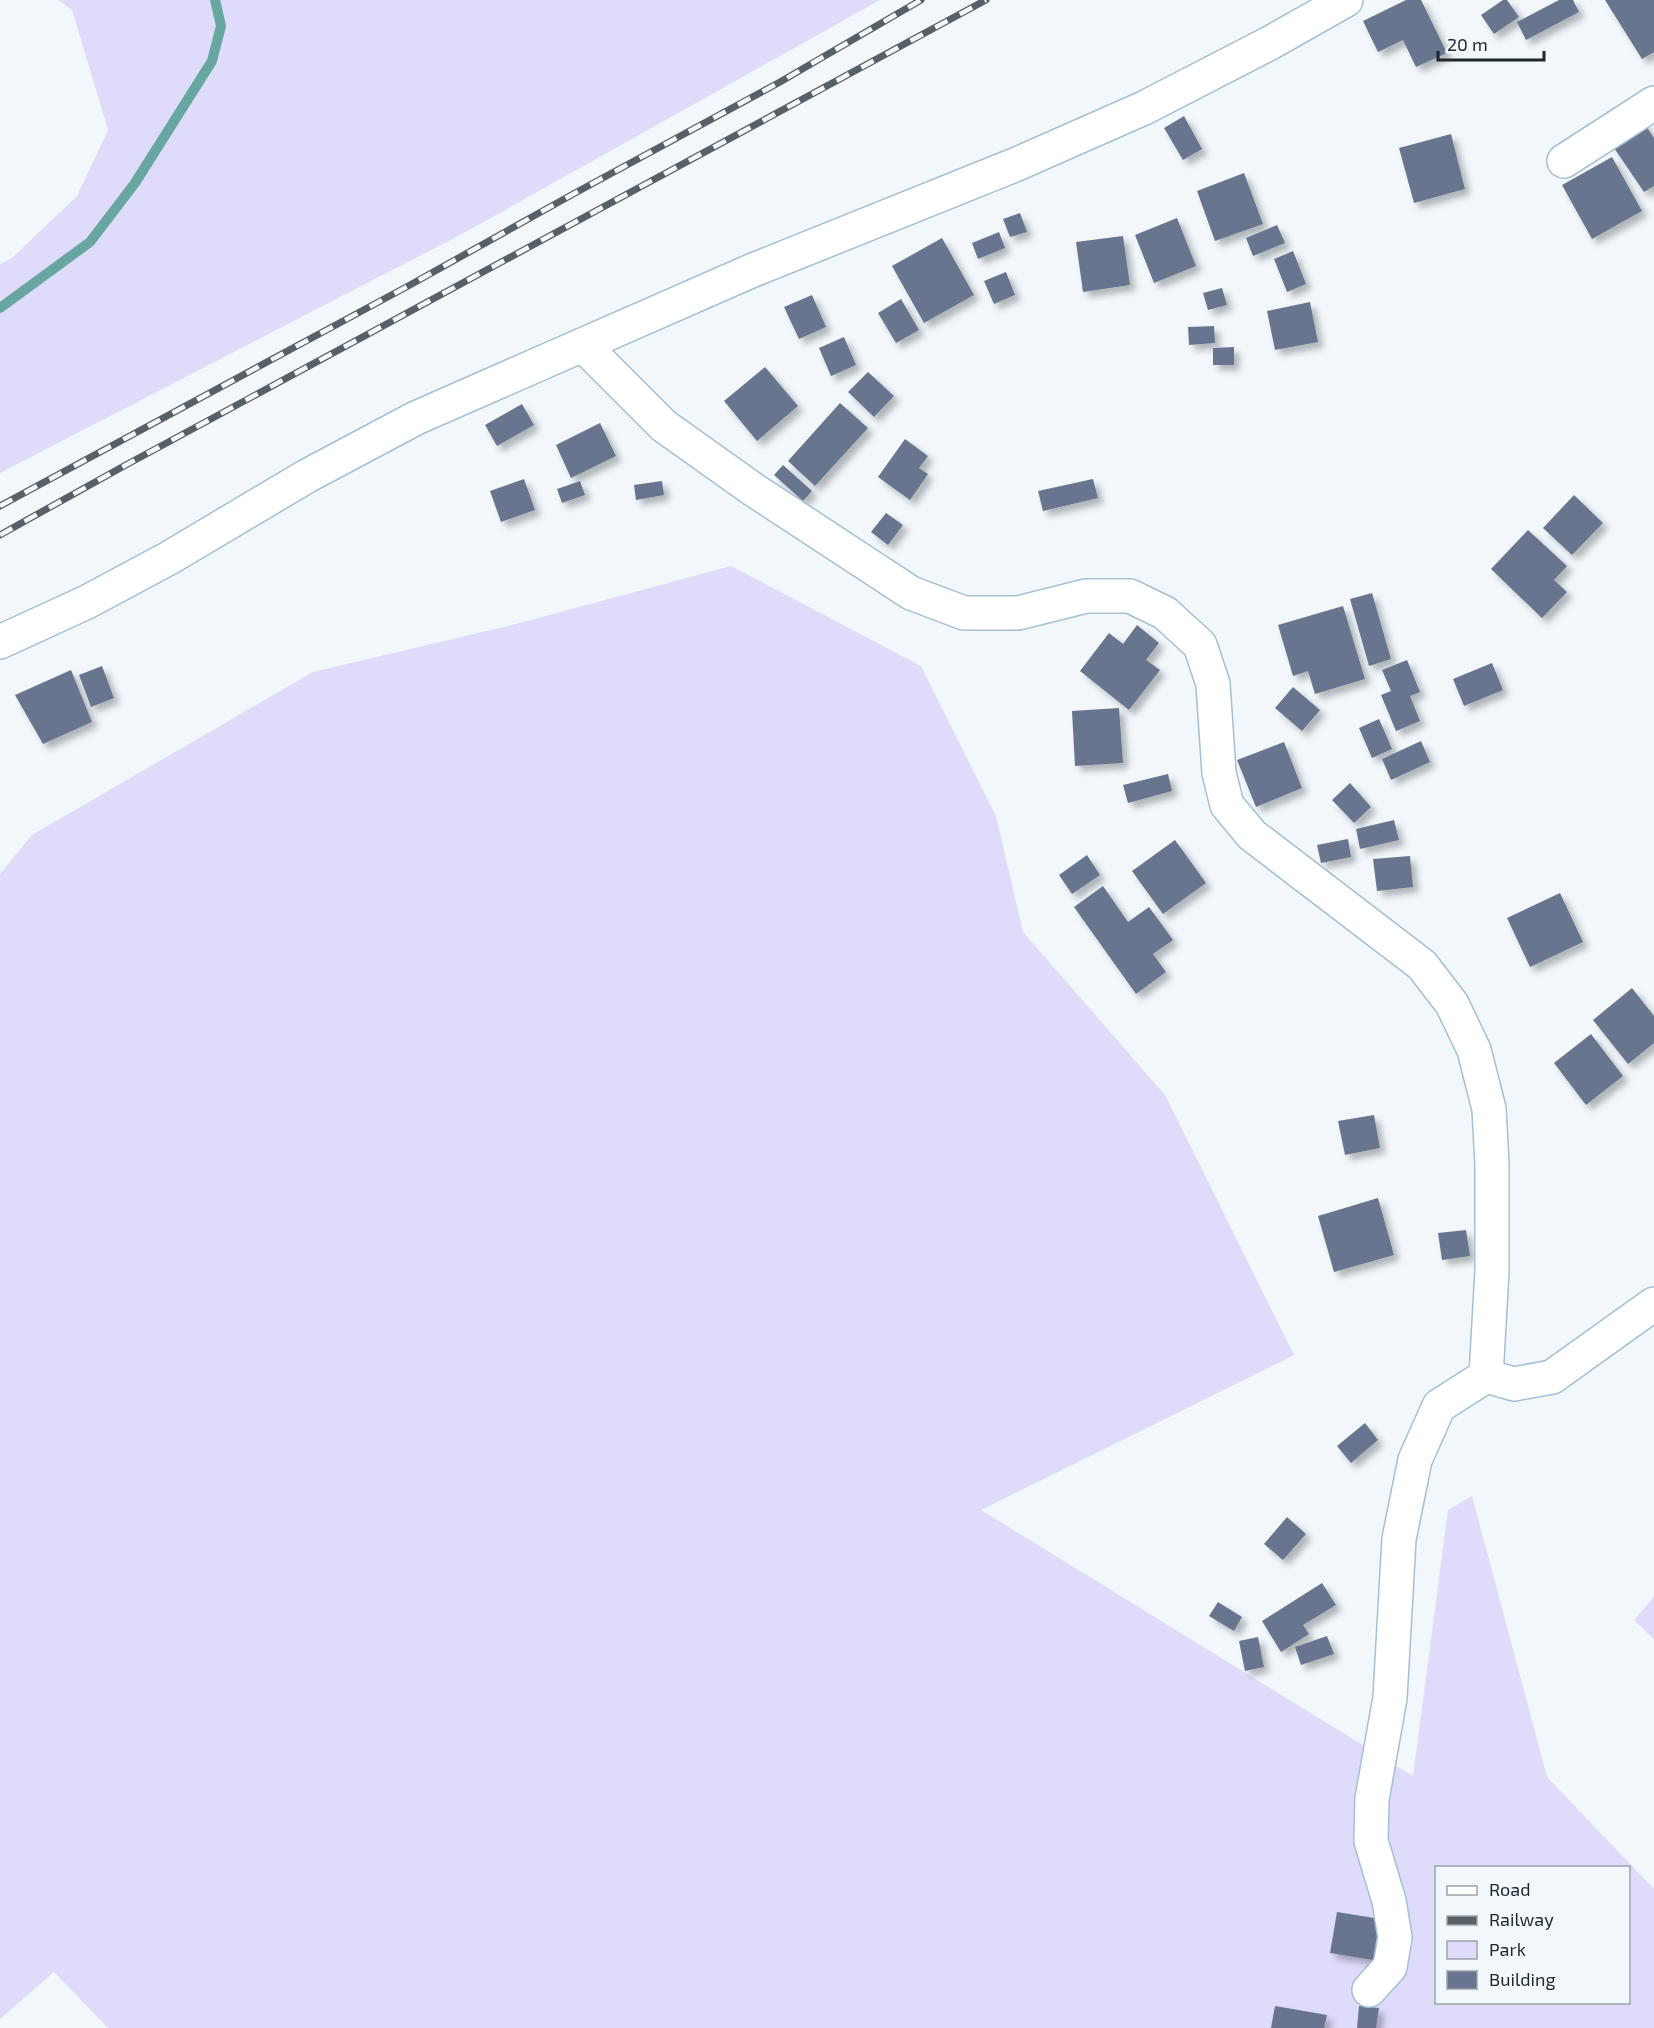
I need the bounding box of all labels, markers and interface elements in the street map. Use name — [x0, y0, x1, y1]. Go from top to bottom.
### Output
scale bar — [1438, 24, 1544, 62]
text: 20 m — [1447, 33, 1488, 55]
legend — [1435, 1866, 1630, 2004]
text: Road — [1489, 1878, 1530, 1900]
text: Railway — [1489, 1908, 1554, 1930]
text: Park — [1489, 1938, 1526, 1960]
text: Building — [1489, 1968, 1556, 1990]

